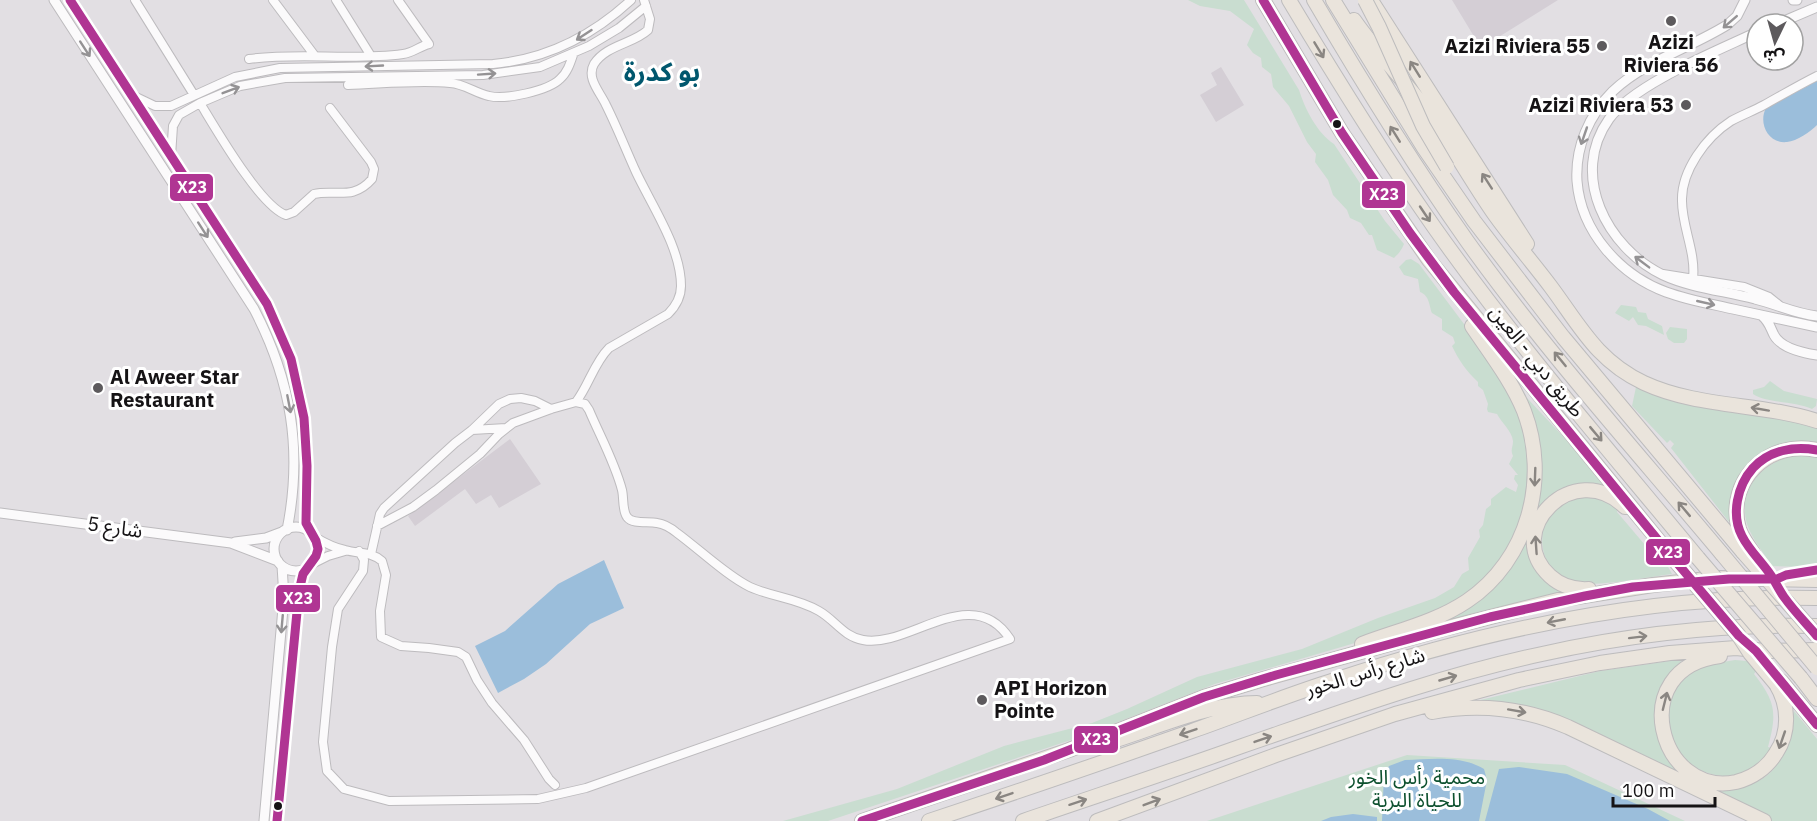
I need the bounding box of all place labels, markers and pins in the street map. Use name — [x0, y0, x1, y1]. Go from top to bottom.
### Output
marker: Azizi Riviera 56 — [1664, 14, 1678, 28]
place label: Azizi Riviera 56 — [1624, 28, 1718, 78]
place label: Azizi Riviera 55 — [1444, 32, 1590, 59]
marker: Azizi Riviera 55 — [1595, 39, 1609, 53]
place label: Azizi Riviera 53 — [1528, 91, 1674, 118]
marker: Azizi Riviera 53 — [1679, 98, 1693, 112]
unlabelled marker — [1331, 118, 1343, 130]
place label: Al Aweer Star Restaurant — [110, 363, 239, 413]
marker: Al Aweer Star Restaurant — [91, 381, 105, 395]
place label: API Horizon Pointe — [994, 674, 1107, 724]
marker: API Horizon Pointe — [975, 693, 989, 707]
unlabelled marker — [272, 800, 284, 812]

